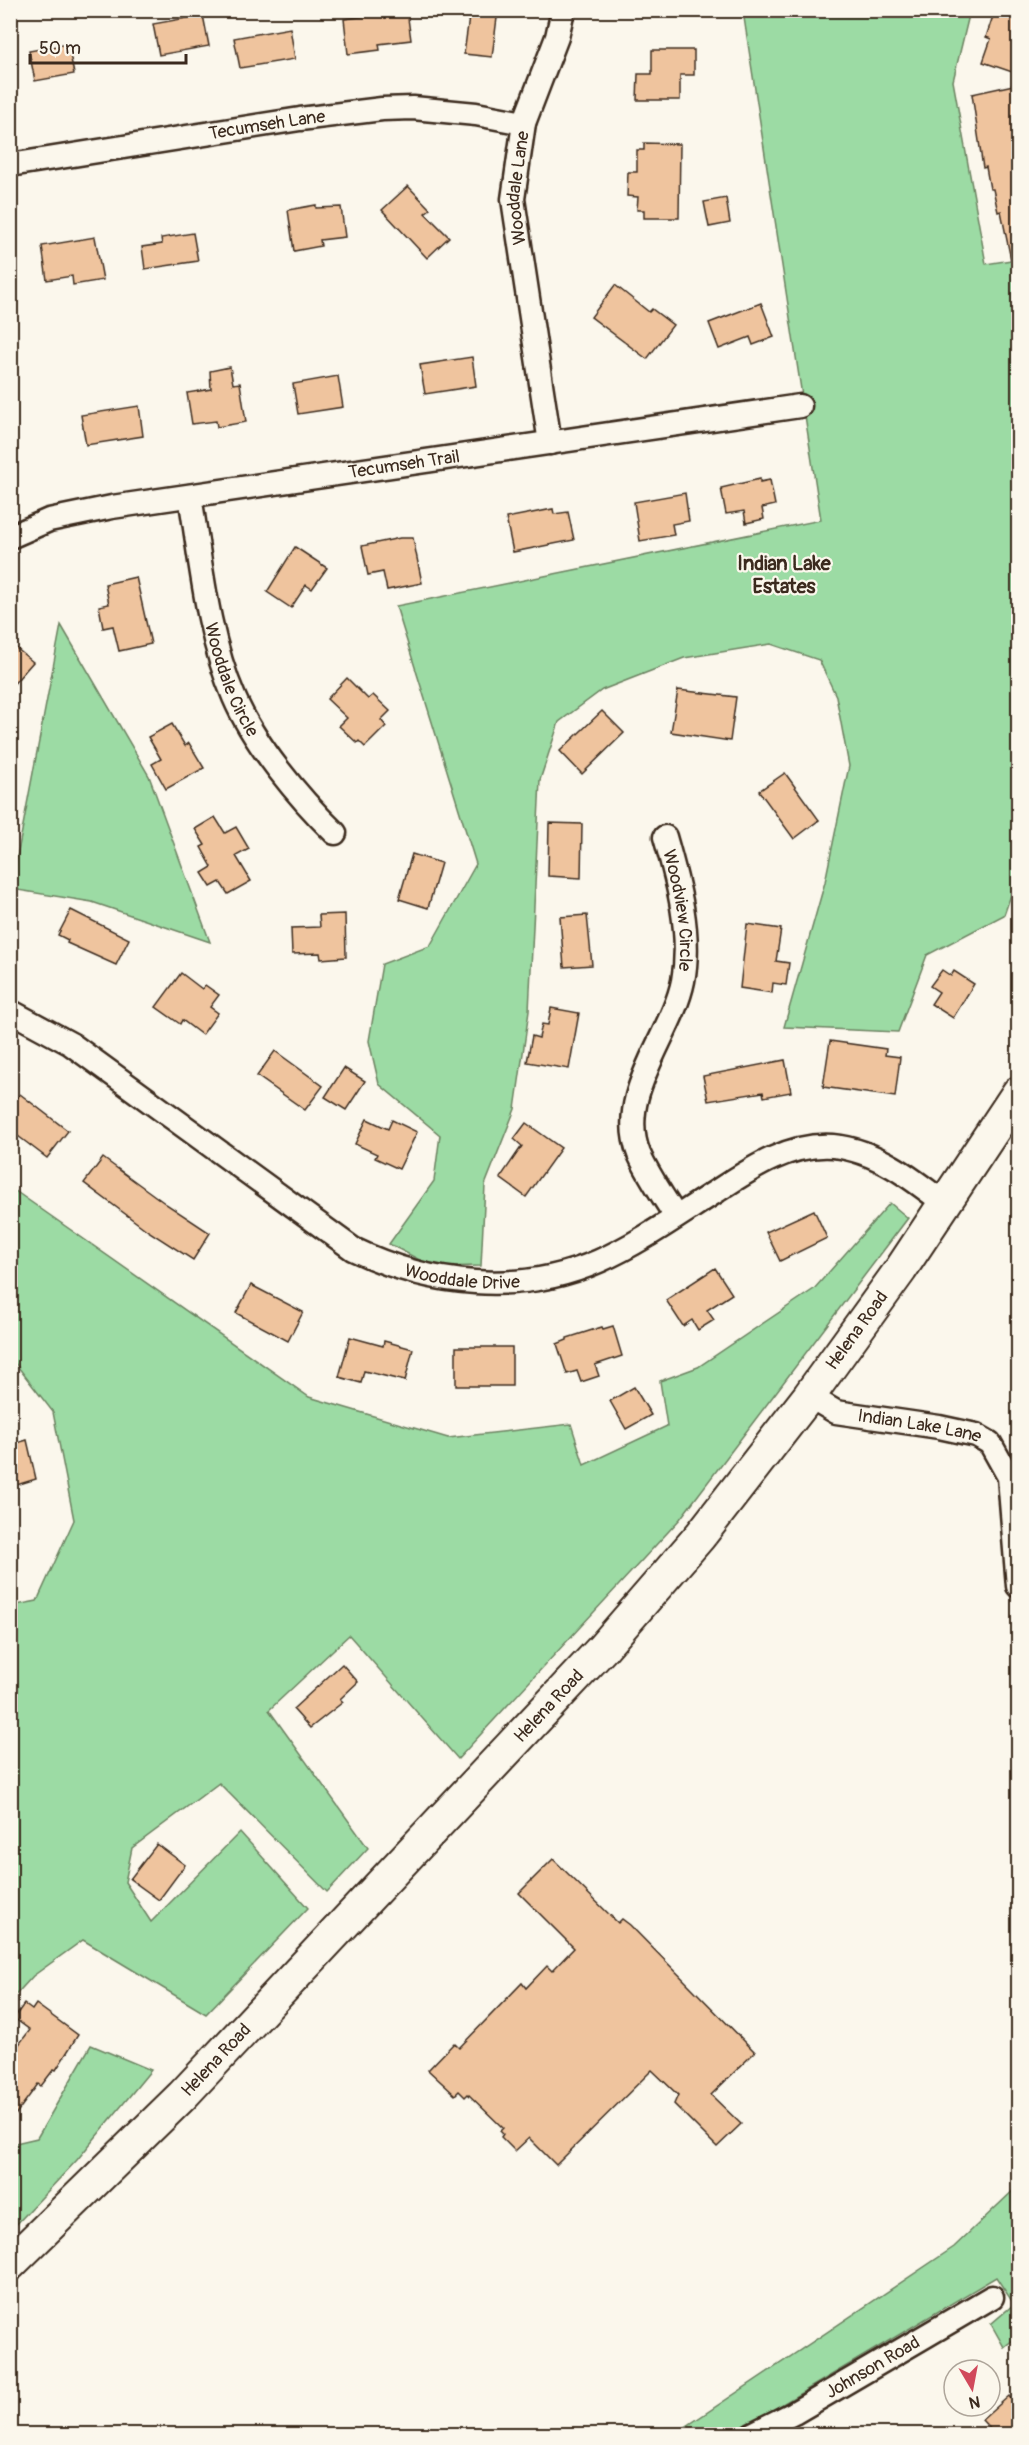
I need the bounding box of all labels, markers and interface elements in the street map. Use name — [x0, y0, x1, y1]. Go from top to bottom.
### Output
scale bar — [30, 27, 186, 65]
text: 50 m — [39, 37, 81, 60]
street label: Tecumseh Lane — [207, 105, 327, 145]
street label: Wooddale Lane — [502, 129, 535, 246]
street label: Tecumseh Trail — [347, 445, 461, 484]
district label: Indian Lake Estates — [737, 551, 832, 599]
street label: Wooddale Circle — [199, 620, 264, 741]
street label: Woodview Circle — [657, 847, 697, 972]
street label: Wooddale Drive — [402, 1259, 521, 1295]
street label: Helena Road — [821, 1286, 893, 1375]
street label: Indian Lake Lane — [856, 1404, 986, 1448]
street label: Helena Road — [509, 1665, 589, 1747]
street label: Helena Road — [176, 2019, 256, 2102]
street label: Johnson Road — [821, 2331, 924, 2404]
north arrow — [942, 2358, 1002, 2418]
text: N — [967, 2391, 981, 2413]

